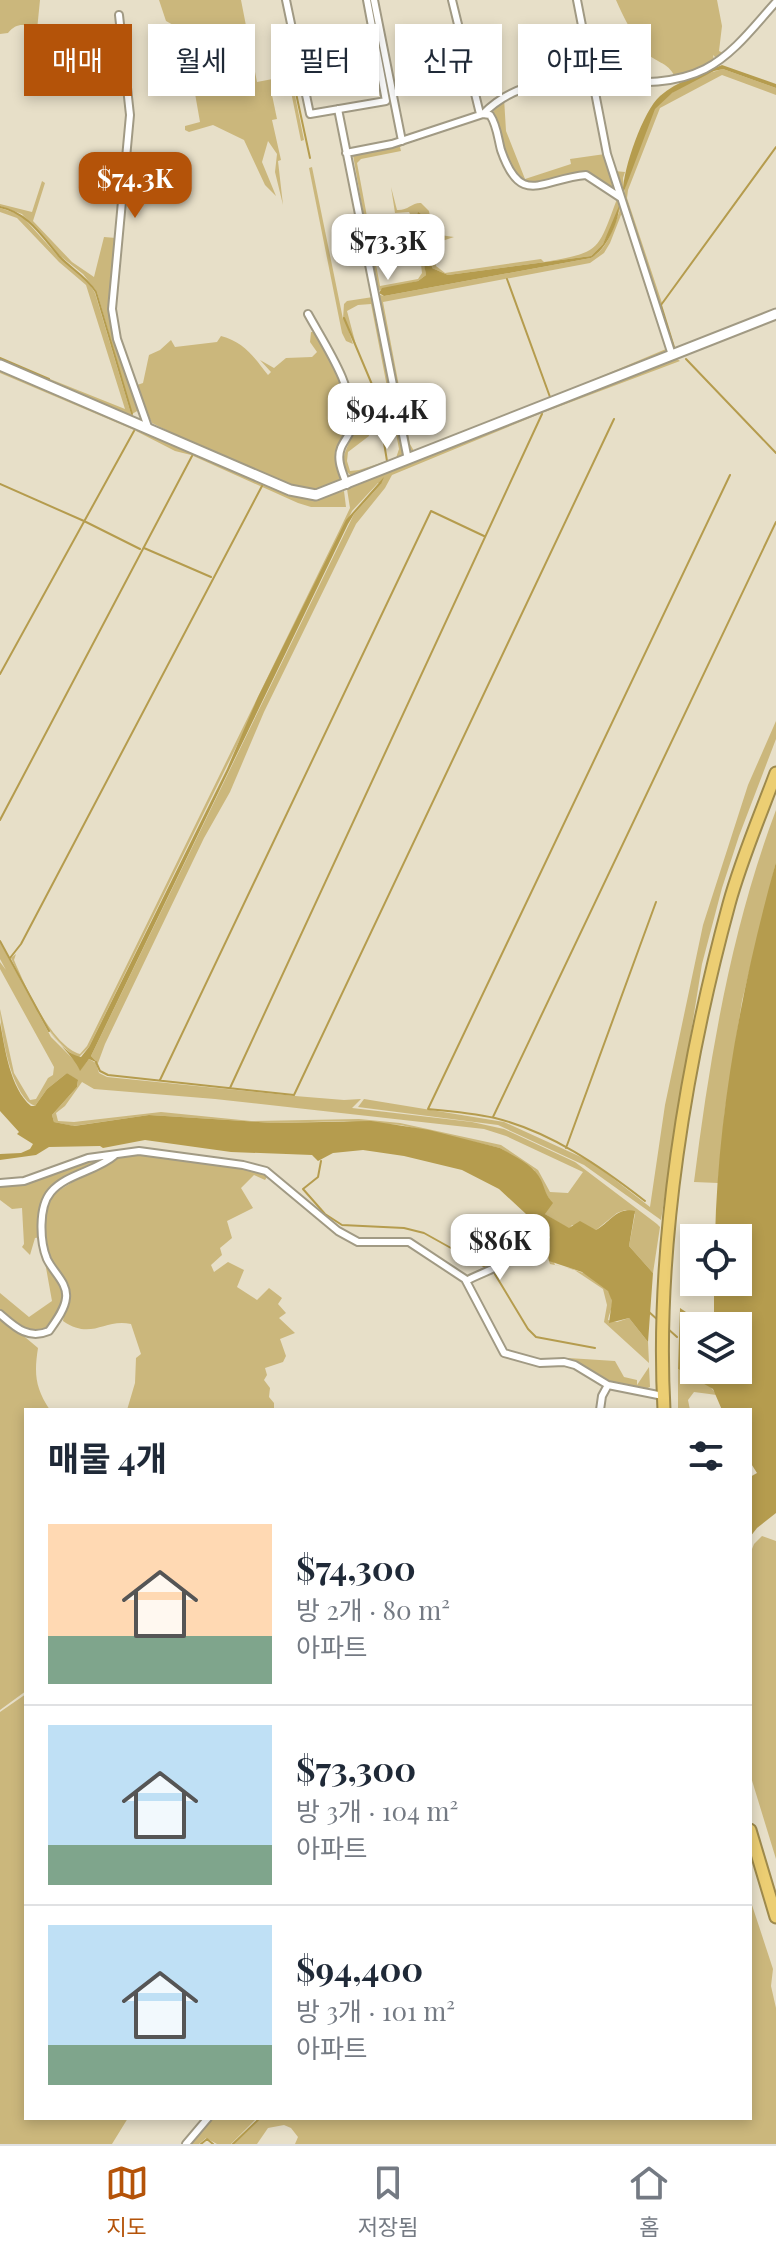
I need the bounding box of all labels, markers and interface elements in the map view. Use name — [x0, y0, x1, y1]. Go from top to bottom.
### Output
chip: 매매 — [24, 24, 132, 96]
chip: 월세 — [148, 24, 255, 96]
chip: 필터 — [271, 24, 379, 96]
chip: 신규 — [395, 24, 502, 96]
chip: 아파트 — [518, 24, 651, 96]
pin: $74.3K — [70, 152, 200, 220]
text: $74.3K — [97, 160, 173, 195]
pin: $73.3K — [323, 214, 453, 282]
text: $73.3K — [350, 222, 426, 257]
pin: $94.4K — [322, 383, 452, 451]
text: $94.4K — [346, 391, 428, 426]
pin: $86K — [453, 1214, 547, 1282]
text: $86K — [469, 1222, 531, 1257]
map controls — [680, 1224, 752, 1384]
button: locate — [680, 1224, 752, 1296]
button: layers — [680, 1312, 752, 1384]
text: 매물 4개 — [48, 1434, 167, 1480]
icon: filters — [684, 1434, 728, 1478]
text: $74,300 — [296, 1544, 416, 1590]
icon: home — [112, 1556, 208, 1652]
text: 방 2개 · 80 m² — [296, 1592, 450, 1627]
text: 아파트 — [296, 1629, 368, 1664]
text: $73,300 — [296, 1745, 416, 1791]
icon: home — [112, 1757, 208, 1853]
text: 방 3개 · 104 m² — [296, 1793, 458, 1828]
text: 아파트 — [296, 1830, 368, 1865]
text: $94,400 — [296, 1945, 423, 1991]
icon: home — [112, 1957, 208, 2053]
text: 방 3개 · 101 m² — [296, 1993, 455, 2028]
text: 아파트 — [296, 2030, 368, 2065]
tab: 지도 — [105, 2161, 149, 2241]
tab: 저장됨 — [358, 2161, 418, 2241]
tab: 홈 — [627, 2161, 671, 2241]

